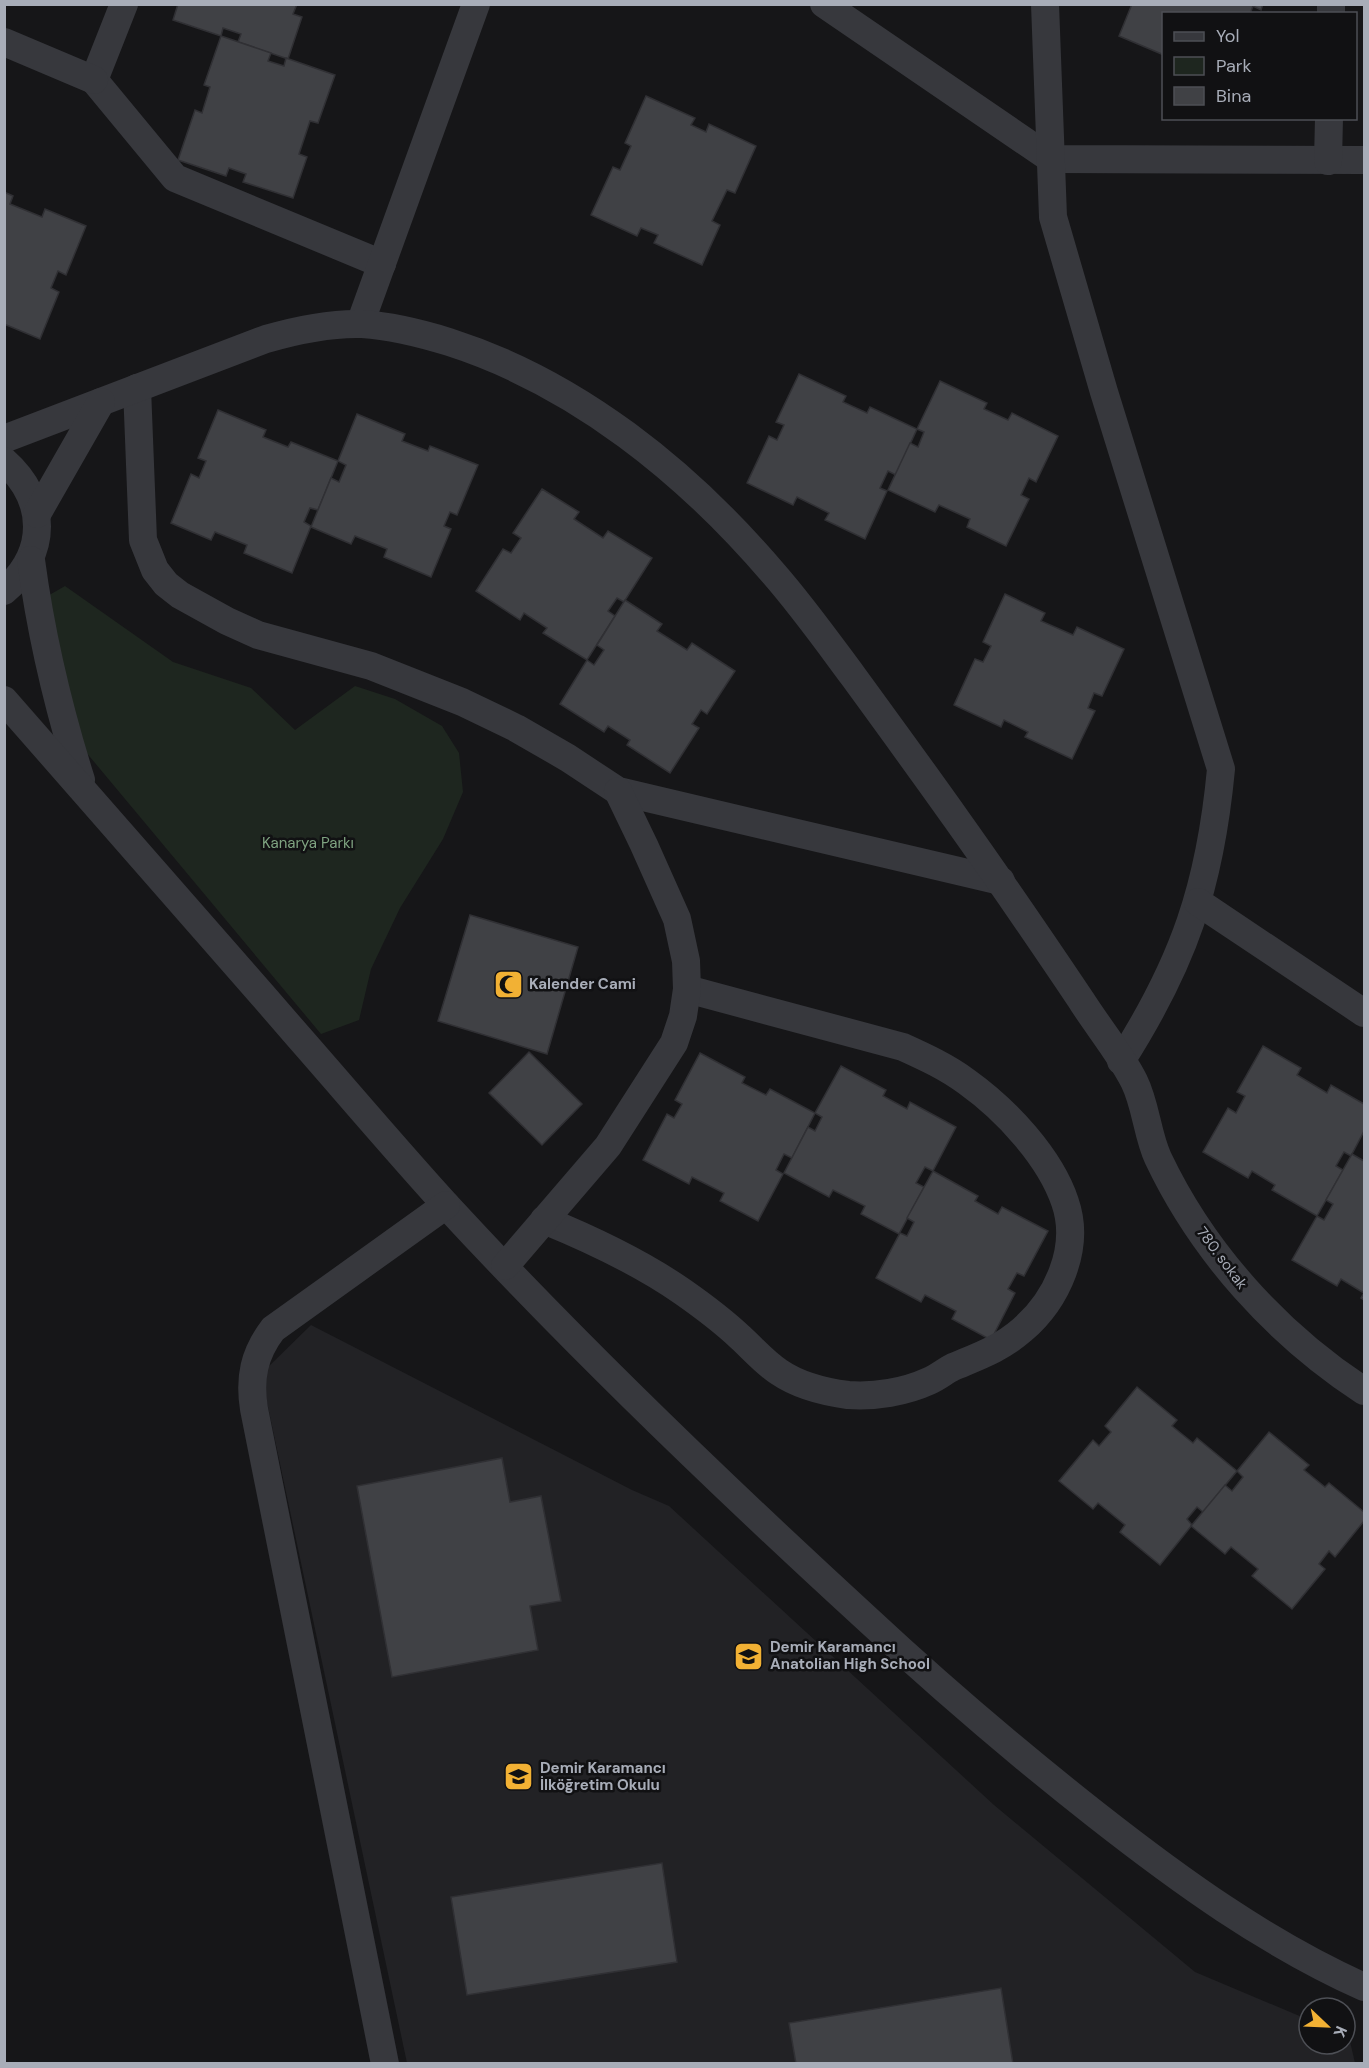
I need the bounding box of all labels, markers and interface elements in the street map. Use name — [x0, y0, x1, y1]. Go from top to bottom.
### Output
legend — [1162, 12, 1357, 120]
text: Yol — [1216, 24, 1240, 48]
text: Park — [1216, 54, 1252, 78]
text: Bina — [1216, 84, 1251, 108]
park label: Kanarya Parkı — [262, 833, 354, 853]
mosque icon: Kalender Cami — [492, 968, 524, 1000]
place label: Kalender Cami — [529, 974, 636, 994]
street label: 780. sokak — [1192, 1223, 1252, 1294]
place label: Demir Karamancı Anatolian High School — [770, 1637, 930, 1674]
school or university icon: Demir Karamancı Anatolian High School — [733, 1640, 765, 1672]
place label: Demir Karamancı İlköğretim Okulu — [540, 1758, 666, 1795]
school or university icon: Demir Karamancı İlköğretim Okulu — [503, 1761, 535, 1793]
north arrow — [1297, 1996, 1357, 2056]
text: K — [1328, 2023, 1352, 2041]

